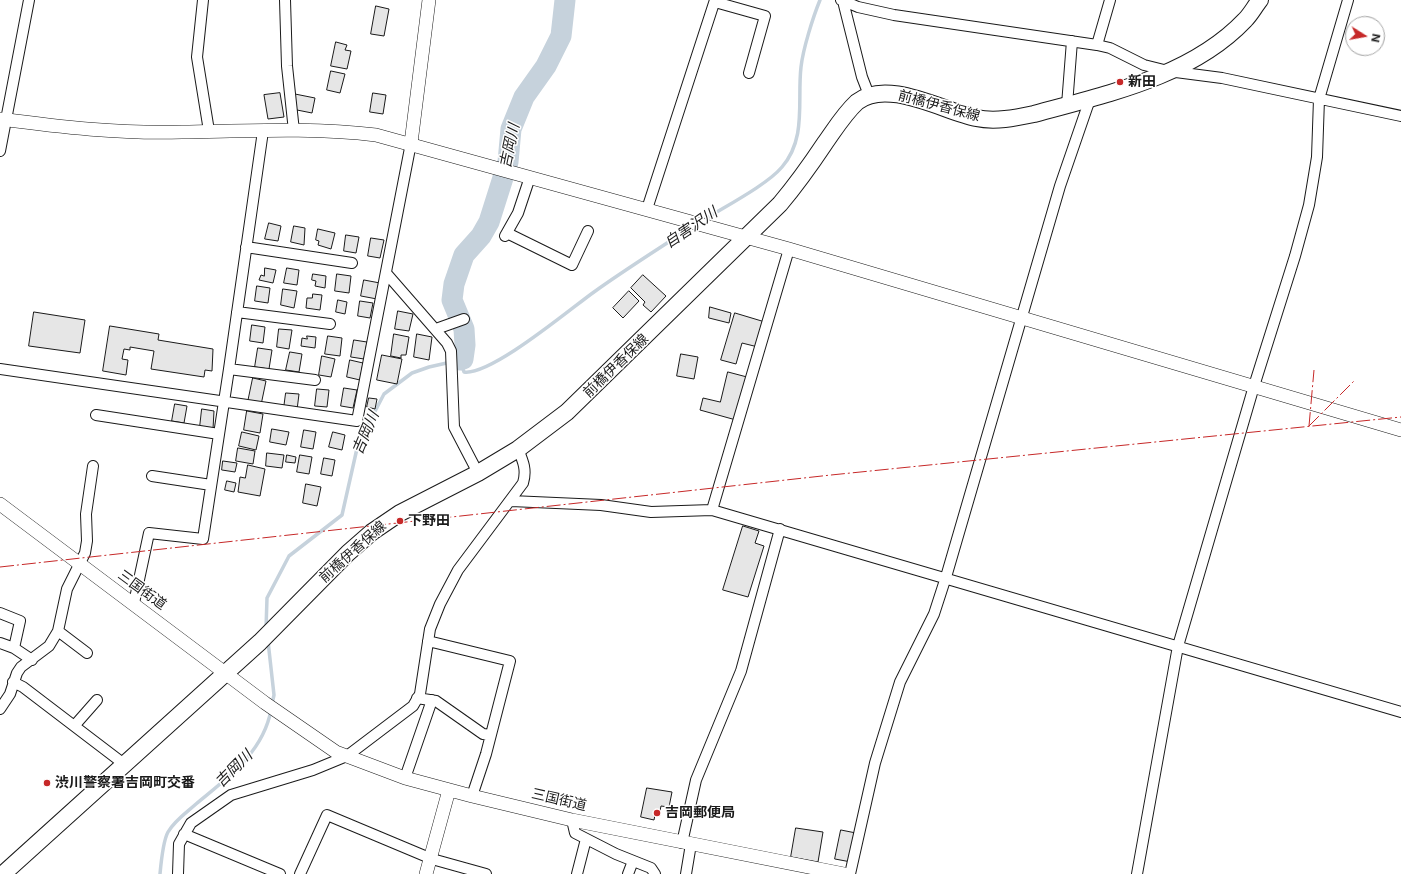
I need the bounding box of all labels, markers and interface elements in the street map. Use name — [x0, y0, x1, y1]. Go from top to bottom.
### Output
north arrow — [1345, 16, 1385, 56]
text: N — [1368, 33, 1383, 44]
place label: 新田 — [1128, 74, 1156, 90]
marker: 新田 — [1115, 77, 1125, 87]
street label: 前橋伊香保線 — [896, 87, 982, 125]
water label: 吉岡川 — [497, 122, 523, 170]
water label: 自害沢川 — [661, 204, 721, 252]
street label: 前橋伊香保線 — [580, 331, 652, 401]
water label: 吉岡川 — [349, 409, 383, 457]
place label: 下野田 — [408, 513, 450, 529]
marker: 下野田 — [395, 516, 405, 526]
street label: 前橋伊香保線 — [316, 518, 390, 586]
street label: 三国街道 — [114, 567, 170, 613]
water label: 吉岡川 — [212, 747, 256, 791]
place label: 渋川警察署吉岡町交番 — [55, 775, 195, 791]
marker: 渋川警察署吉岡町交番 — [42, 778, 52, 788]
street label: 三国街道 — [530, 786, 588, 814]
place label: 吉岡郵便局 — [665, 805, 735, 821]
marker: 吉岡郵便局 — [652, 808, 662, 818]

